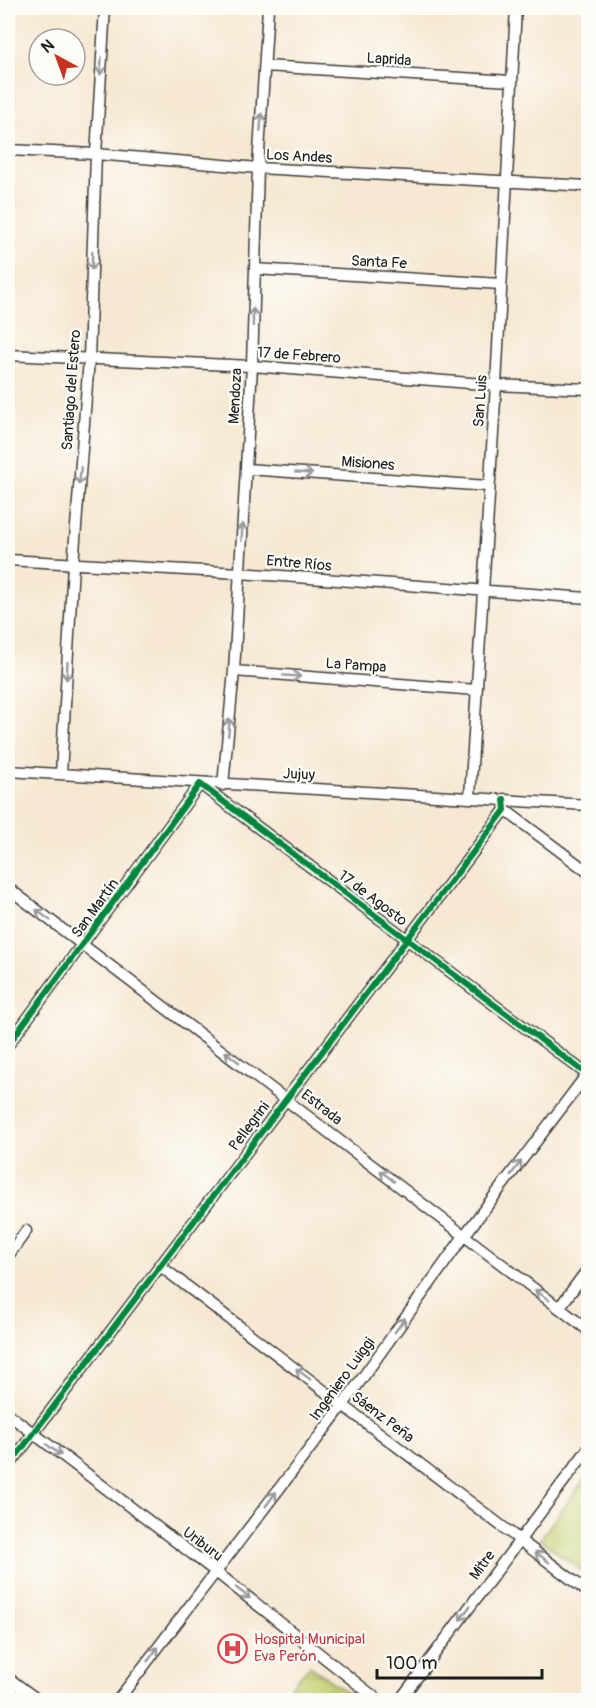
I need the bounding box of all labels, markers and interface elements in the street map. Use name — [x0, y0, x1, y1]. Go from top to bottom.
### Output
north arrow — [27, 27, 87, 87]
text: N — [37, 35, 59, 58]
street label: Laprida — [366, 48, 412, 71]
one-way arrow — [96, 55, 107, 75]
one-way arrow — [256, 112, 267, 132]
street label: Los Andes — [265, 145, 333, 168]
one-way arrow — [87, 250, 98, 270]
street label: Santa Fe — [351, 252, 408, 273]
one-way arrow — [248, 307, 259, 327]
street label: Santiago del Estero — [58, 329, 85, 451]
street label: 17 de Febrero — [256, 343, 342, 368]
street label: Mendoza — [225, 367, 246, 425]
street label: San Luis — [469, 374, 492, 428]
street label: Misiones — [341, 452, 396, 475]
one-way arrow — [74, 466, 85, 486]
one-way arrow — [294, 468, 314, 479]
one-way arrow — [237, 523, 248, 543]
street label: Entre Ríos — [265, 551, 333, 576]
street label: La Pampa — [325, 654, 387, 677]
one-way arrow — [61, 660, 72, 680]
one-way arrow — [282, 670, 302, 681]
one-way arrow — [224, 717, 235, 737]
street label: Jujuy — [283, 764, 316, 785]
street label: 17 de Agosto — [334, 866, 411, 930]
street label: San Martín — [67, 875, 123, 942]
one-way arrow — [35, 908, 51, 921]
one-way arrow — [225, 1051, 241, 1063]
street label: Estrada — [297, 1085, 346, 1129]
street label: Pellegrini — [225, 1098, 274, 1155]
one-way arrow — [510, 1161, 522, 1177]
one-way arrow — [379, 1170, 395, 1183]
one-way arrow — [534, 1288, 550, 1301]
one-way arrow — [394, 1318, 406, 1334]
street label: Ingeniero Luiggi — [306, 1334, 379, 1425]
one-way arrow — [296, 1368, 312, 1381]
street label: Sáenz Peña — [348, 1388, 418, 1447]
one-way arrow — [46, 1443, 62, 1456]
one-way arrow — [265, 1491, 278, 1507]
street label: Uriburu — [179, 1523, 227, 1566]
street label: Mitre — [465, 1546, 500, 1584]
one-way arrow — [534, 1550, 550, 1563]
one-way arrow — [235, 1587, 251, 1600]
one-way arrow — [459, 1605, 472, 1621]
place label: Hospital Municipal Eva Perón — [254, 1630, 365, 1666]
hospital icon: Hospital Municipal Eva Perón — [217, 1632, 249, 1664]
scale bar — [377, 1642, 542, 1680]
one-way arrow — [147, 1646, 160, 1662]
text: 100 m — [386, 1652, 438, 1675]

